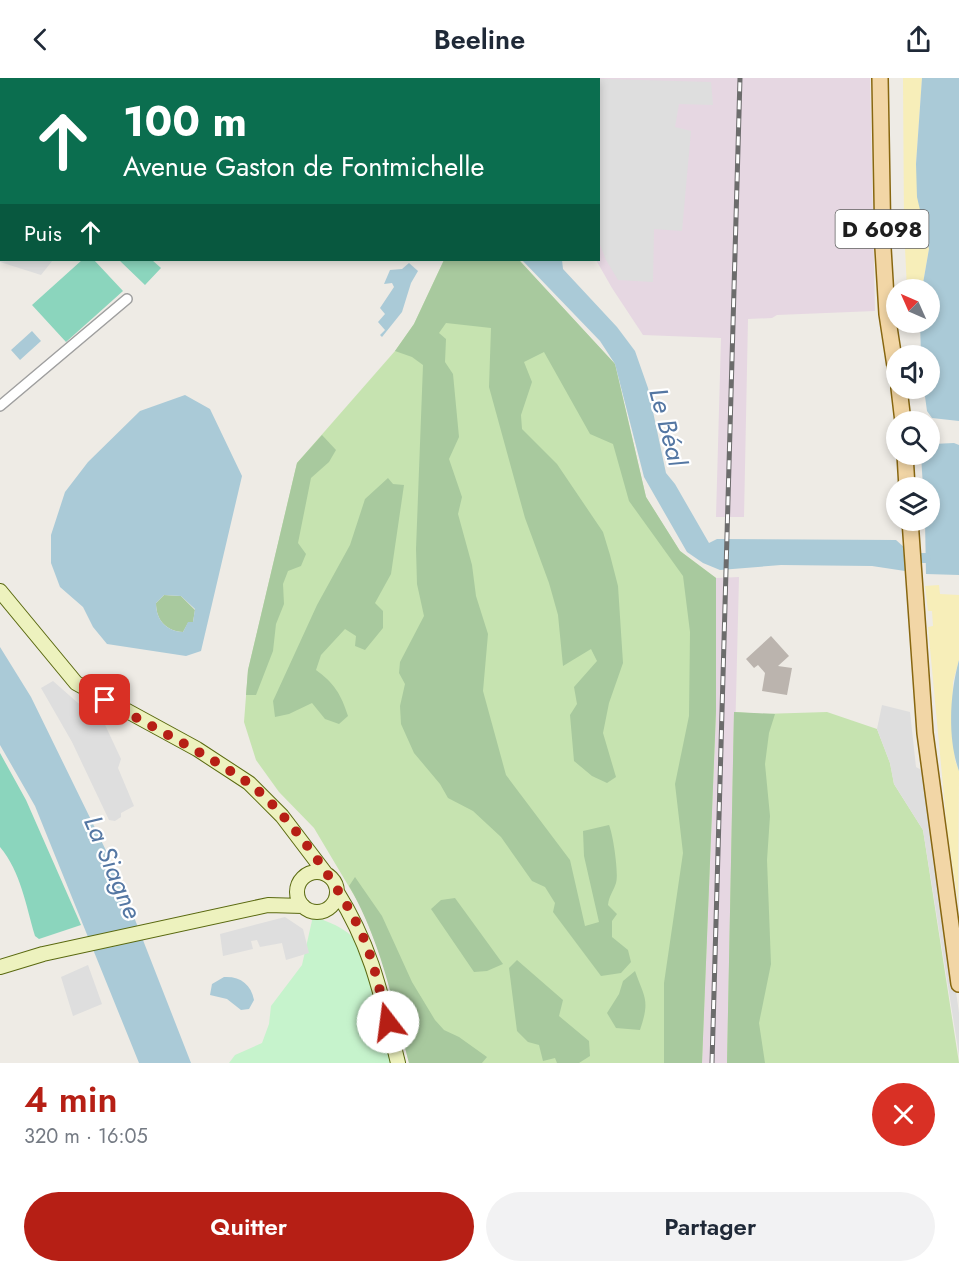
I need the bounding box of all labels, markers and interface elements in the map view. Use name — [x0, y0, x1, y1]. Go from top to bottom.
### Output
text: Beeline — [434, 20, 525, 59]
icon: back — [24, 23, 57, 56]
icon: share — [902, 23, 935, 56]
text: 100 m — [123, 91, 247, 152]
icon: ahead — [24, 102, 102, 180]
text: Avenue Gaston de Fontmichelle — [123, 147, 484, 186]
road number: D 6098 — [836, 210, 928, 248]
icon: ahead — [74, 216, 107, 249]
text: Puis — [24, 217, 62, 249]
north arrow — [886, 279, 940, 333]
map controls — [886, 279, 940, 531]
button: sound — [886, 345, 940, 399]
water label: Le Béal — [639, 384, 697, 471]
button: search — [886, 411, 940, 465]
button: layers — [886, 477, 940, 531]
pin — [79, 674, 130, 725]
icon: arrive — [88, 683, 121, 716]
water label: La Siagne — [74, 809, 152, 925]
position arrow — [356, 990, 420, 1054]
text: 4 min — [24, 1073, 118, 1125]
button: close — [872, 1083, 935, 1146]
text: 320 m · 16:05 — [24, 1122, 148, 1151]
button: Quitter — [24, 1192, 474, 1261]
button: Partager — [486, 1192, 935, 1261]

